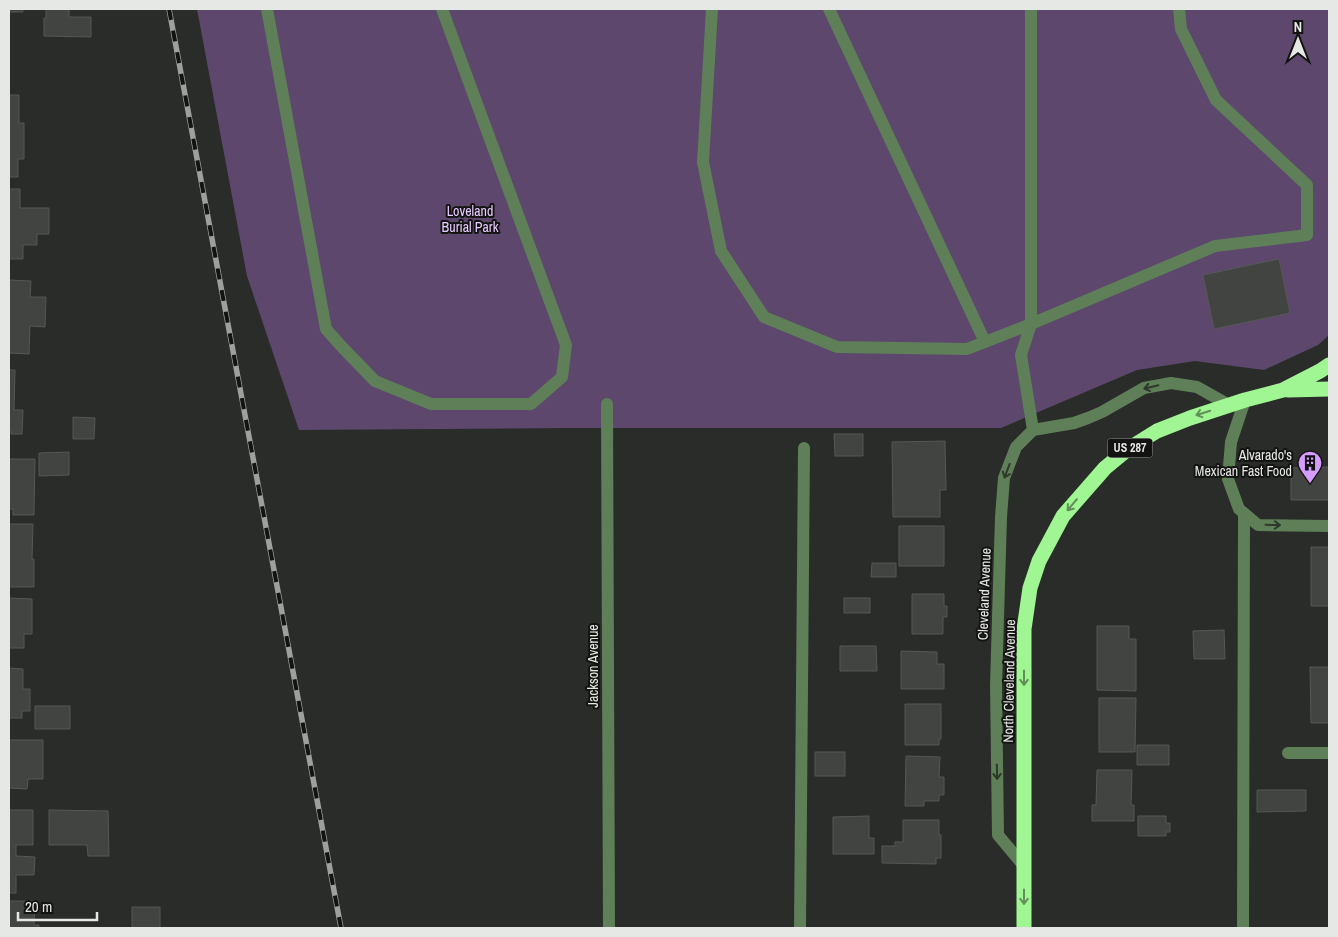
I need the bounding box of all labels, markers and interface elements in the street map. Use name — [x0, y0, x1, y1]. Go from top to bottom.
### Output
north arrow — [1273, 15, 1323, 65]
text: N — [1294, 18, 1302, 36]
park label: Loveland Burial Park — [442, 202, 499, 236]
one-way arrow — [1143, 383, 1159, 392]
one-way arrow — [1195, 409, 1211, 419]
road number: US 287 — [1108, 438, 1152, 458]
place label: Alvarado's Mexican Fast Food — [1195, 446, 1292, 480]
building icon: Alvarado's Mexican Fast Food — [1297, 450, 1323, 484]
one-way arrow — [1002, 462, 1011, 478]
one-way arrow — [1066, 498, 1078, 511]
one-way arrow — [1264, 520, 1281, 530]
street label: Cleveland Avenue — [973, 548, 995, 640]
street label: North Cleveland Avenue — [999, 619, 1019, 743]
street label: Jackson Avenue — [584, 624, 602, 708]
one-way arrow — [1019, 670, 1029, 686]
one-way arrow — [992, 764, 1002, 780]
one-way arrow — [1019, 889, 1029, 905]
scale bar — [18, 890, 96, 922]
text: 20 m — [25, 896, 52, 917]

